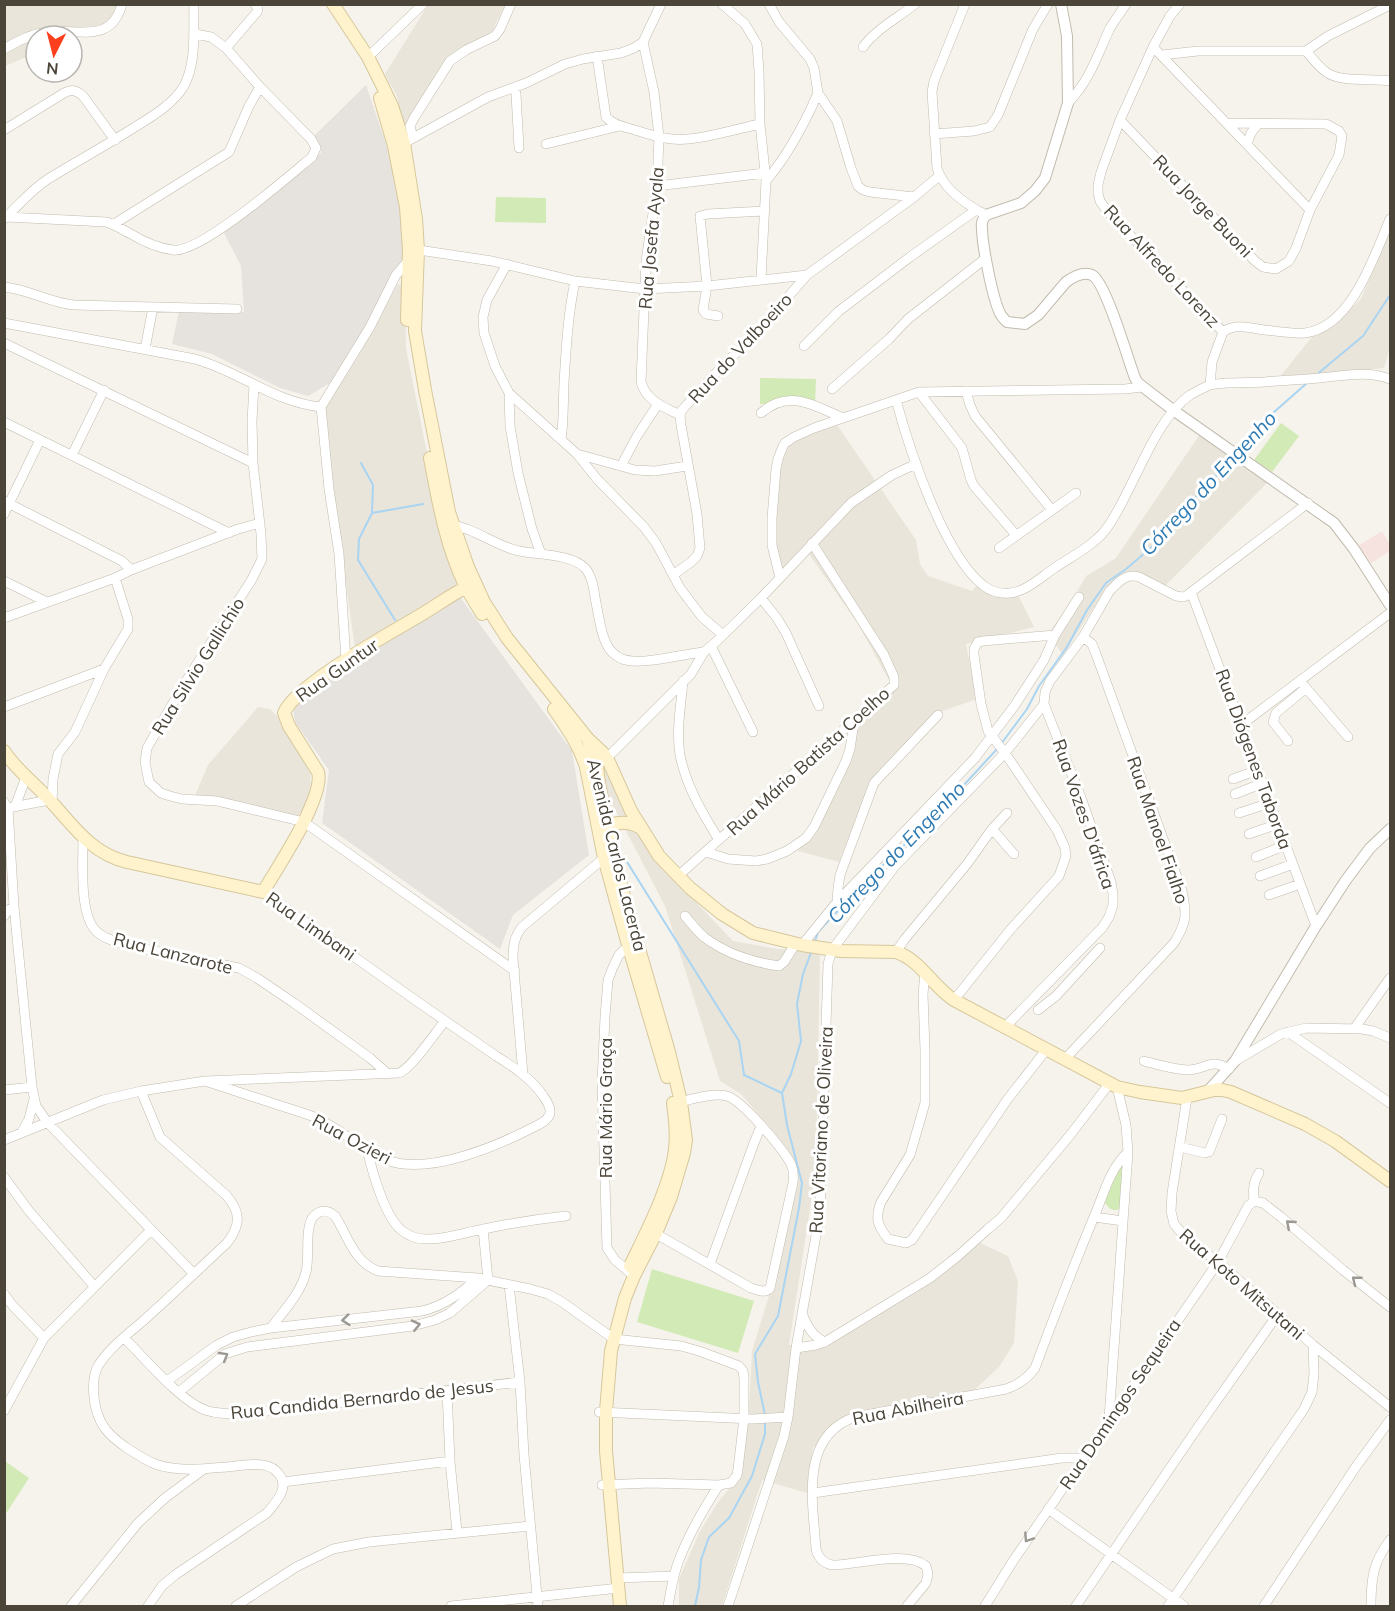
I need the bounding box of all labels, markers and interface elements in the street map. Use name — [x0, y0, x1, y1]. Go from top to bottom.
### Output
north arrow — [24, 24, 84, 84]
text: N — [45, 58, 59, 79]
street label: Rua Jorge Buoni — [1148, 150, 1258, 262]
street label: Rua Josefa Ayala — [633, 166, 669, 310]
street label: Rua Alfredo Lorenz — [1099, 200, 1225, 332]
street label: Rua do Valboeiro — [683, 288, 797, 408]
water label: Córrego do Engenho — [1135, 406, 1281, 560]
street label: Rua Silvio Gallichio — [146, 593, 250, 739]
street label: Rua Guntur — [291, 633, 383, 707]
street label: Rua Diógenes Taborda — [1211, 666, 1297, 852]
street label: Rua Mário Batista Coelho — [722, 682, 894, 840]
street label: Rua Vozes D'áfrica — [1048, 736, 1120, 892]
street label: Rua Manoel Fialho — [1122, 753, 1194, 907]
street label: Avenida Carlos Lacerda — [582, 756, 652, 954]
water label: Córrego do Engenho — [822, 776, 970, 928]
street label: Rua Limbani — [262, 887, 360, 965]
street label: Rua Lanzarote — [111, 927, 235, 979]
street label: Rua Vitoriano de Oliveira — [804, 1026, 838, 1234]
street label: Rua Mário Graça — [594, 1038, 617, 1178]
street label: Rua Ozieri — [308, 1109, 396, 1169]
one-way arrow — [1286, 1220, 1297, 1231]
street label: Rua Koto Mitsutani — [1175, 1223, 1309, 1345]
one-way arrow — [1352, 1276, 1363, 1287]
one-way arrow — [341, 1313, 350, 1326]
street label: Rua Domingos Sequeira — [1054, 1314, 1186, 1494]
one-way arrow — [411, 1319, 421, 1332]
one-way arrow — [218, 1351, 228, 1363]
street label: Rua Candida Bernardo de Jesus — [229, 1374, 495, 1424]
street label: Rua Abilheira — [850, 1386, 966, 1430]
one-way arrow — [1025, 1531, 1036, 1542]

